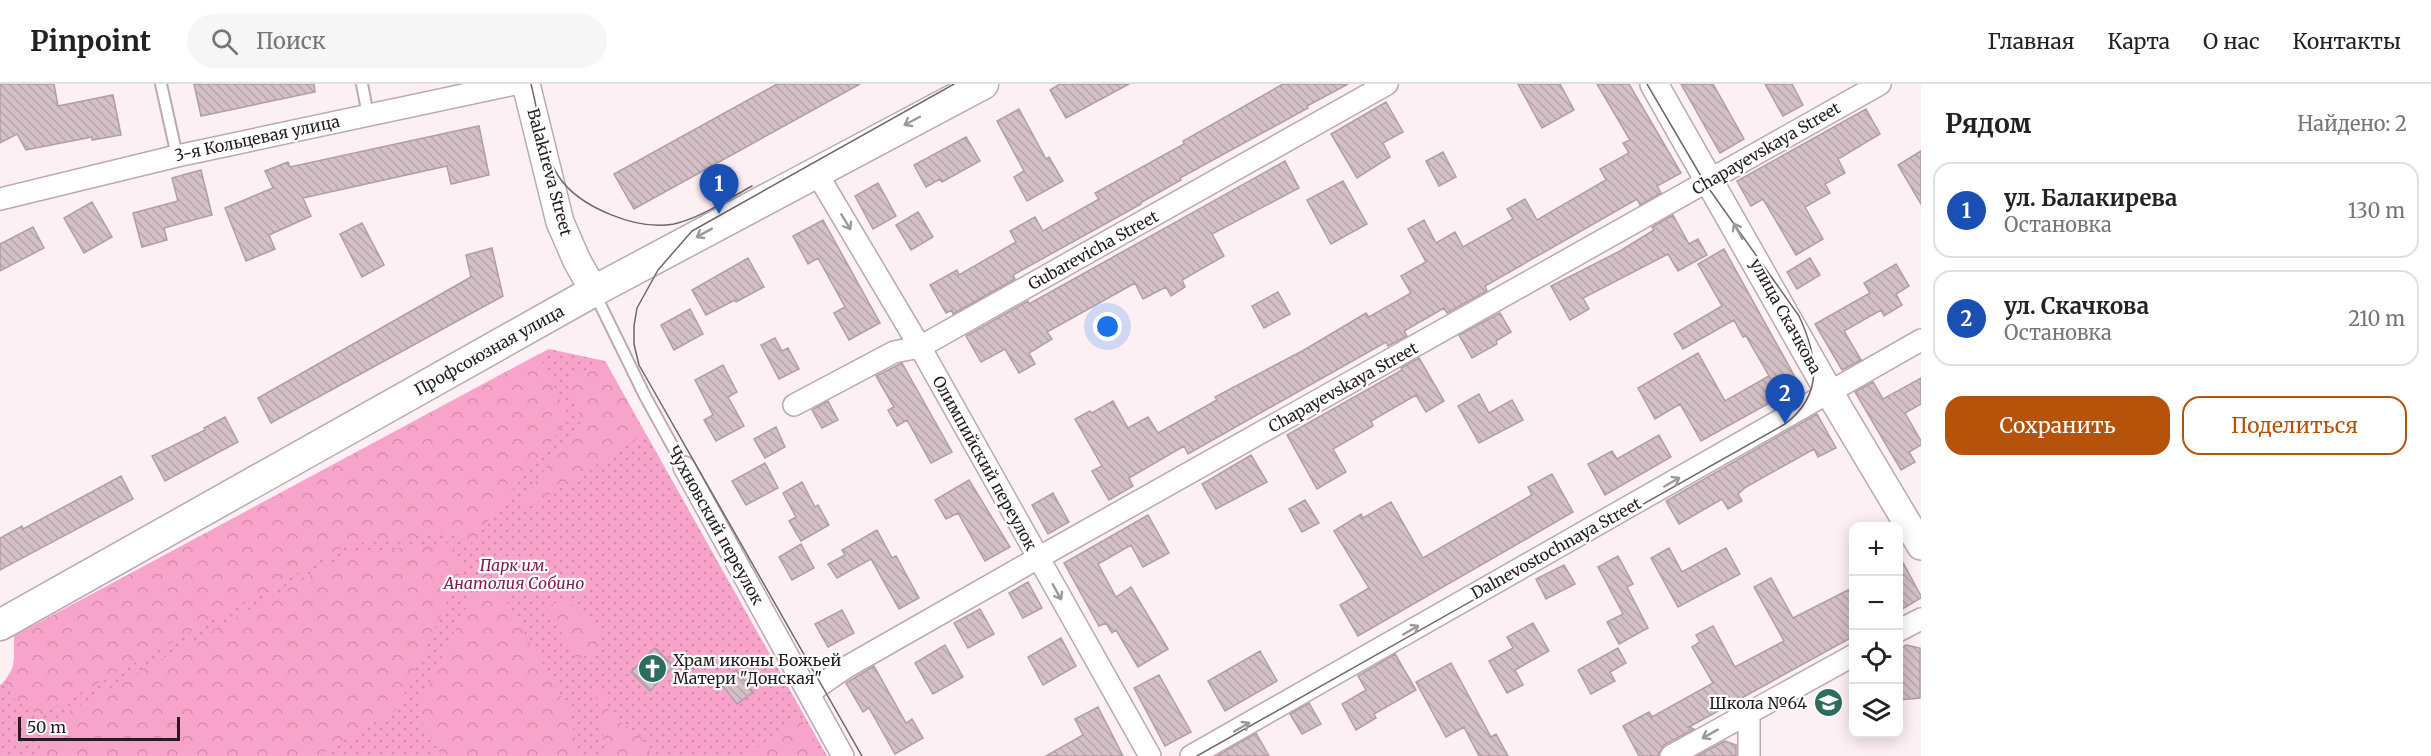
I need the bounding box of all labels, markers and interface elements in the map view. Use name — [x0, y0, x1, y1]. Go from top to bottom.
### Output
search box — [187, 14, 607, 68]
text: Pinpoint — [30, 23, 151, 59]
icon: search — [208, 25, 241, 58]
text: Поиск — [256, 27, 326, 55]
text: Главная — [1988, 28, 2075, 55]
text: Карта — [2108, 28, 2170, 55]
text: О нас — [2203, 28, 2260, 55]
text: Контакты — [2293, 28, 2401, 55]
street label: Chapayevskaya Street — [1688, 97, 1844, 199]
street label: Balakireva Street — [523, 106, 577, 239]
text: Рядом — [1945, 107, 2031, 140]
street label: 3-я Кольцевая улица — [173, 111, 342, 165]
text: Найдено: 2 — [2297, 111, 2407, 136]
one-way arrow — [904, 116, 922, 127]
pin: 1 — [700, 164, 738, 214]
text: ул. Балакирева — [2004, 184, 2177, 212]
text: 1 — [1962, 198, 1971, 223]
text: 130 m — [2348, 198, 2405, 223]
street label: Gubarevicha Street — [1024, 206, 1162, 294]
text: Остановка — [2004, 212, 2112, 237]
one-way arrow — [840, 213, 852, 230]
one-way arrow — [1732, 223, 1744, 240]
one-way arrow — [696, 228, 713, 240]
street label: улица Скачкова — [1746, 255, 1826, 378]
text: ул. Скачкова — [2004, 292, 2149, 320]
street label: Профсоюзная улица — [411, 300, 568, 399]
text: 2 — [1961, 306, 1972, 331]
text: 210 m — [2348, 306, 2405, 331]
your location — [1093, 312, 1122, 341]
text: Остановка — [2004, 320, 2112, 345]
street label: Chapayevskaya Street — [1265, 337, 1422, 436]
street label: Олимпийский переулок — [929, 372, 1041, 554]
pin: 2 — [1766, 374, 1804, 424]
button: Сохранить — [1945, 396, 2170, 455]
button: Поделиться — [2182, 396, 2407, 455]
street label: Чухновский переулок — [664, 442, 768, 608]
one-way arrow — [1663, 476, 1680, 488]
street label: Dalnevostochnaya Street — [1468, 493, 1645, 603]
map controls — [1849, 522, 1903, 738]
button: + — [1849, 522, 1903, 576]
park label: Парк им. Анатолия Собино — [442, 555, 584, 593]
button: − — [1849, 576, 1903, 630]
one-way arrow — [1052, 583, 1064, 600]
one-way arrow — [1402, 624, 1419, 636]
button: locate — [1849, 630, 1903, 684]
place label: Храм иконы Божьей Матери "Донская" — [673, 650, 841, 688]
church icon: Храм иконы Божьей Матери "Донская" — [636, 653, 668, 685]
button: layers — [1849, 684, 1903, 738]
school or university icon: Школа №64 — [1812, 687, 1844, 719]
place label: Школа №64 — [1709, 693, 1807, 713]
scale bar — [18, 714, 180, 742]
text: 50 m — [27, 717, 66, 737]
one-way arrow — [1232, 721, 1250, 732]
one-way arrow — [1702, 728, 1719, 740]

